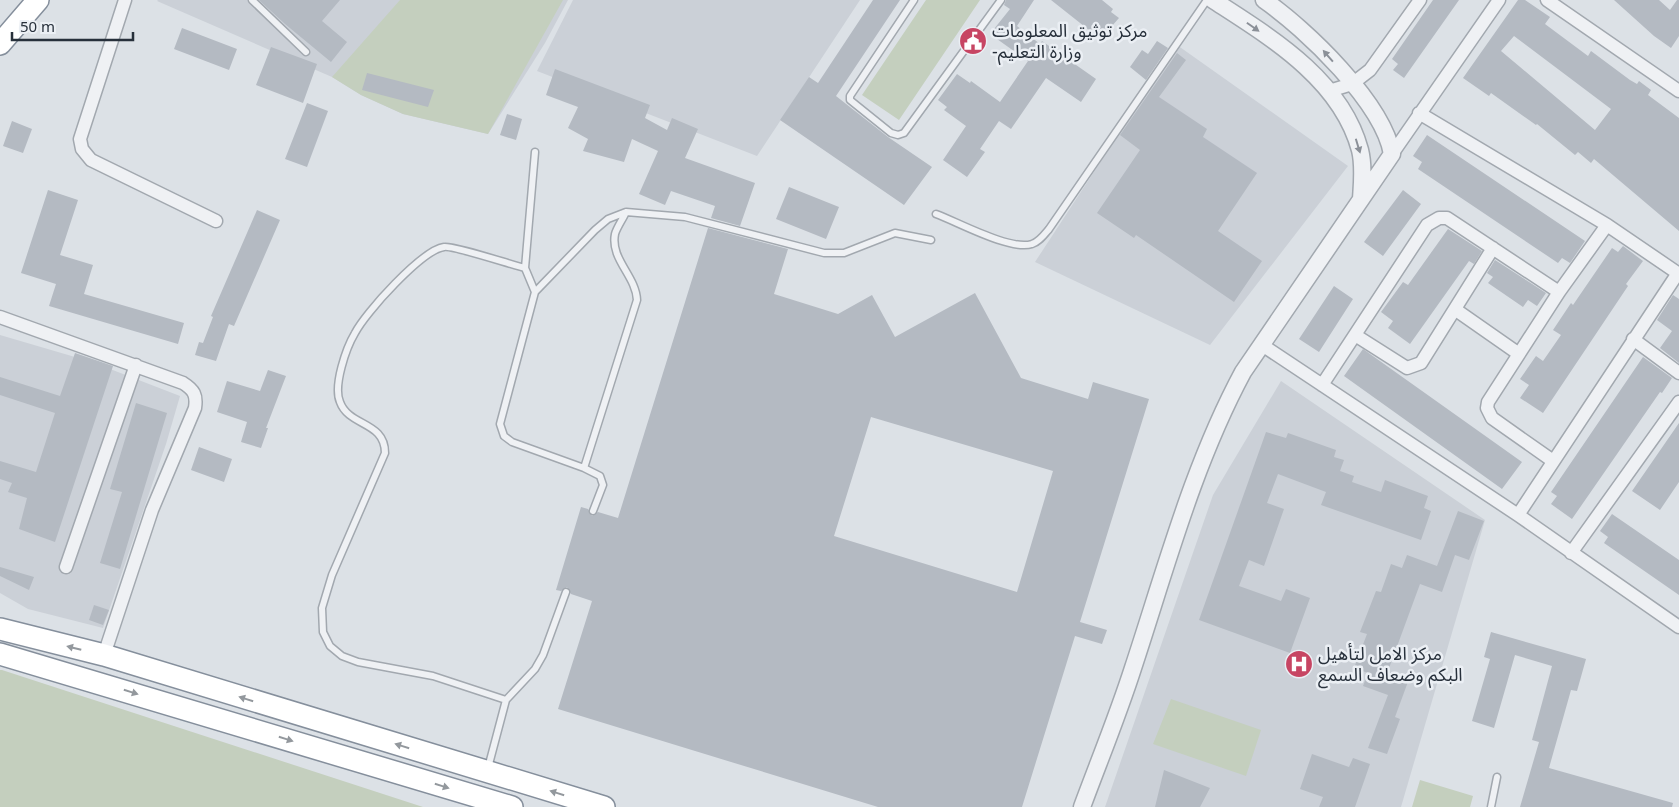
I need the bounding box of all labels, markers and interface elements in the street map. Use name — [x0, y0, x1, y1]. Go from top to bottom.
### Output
scale bar — [12, 10, 134, 42]
text: 50 m — [20, 16, 55, 36]
place label: مركز توثيق المعلومات -وزارة التعليم — [992, 18, 1147, 65]
one-way arrow — [1246, 22, 1260, 32]
public building icon: مركز توثيق المعلومات -وزارة التعليم — [958, 26, 988, 56]
one-way arrow — [1323, 50, 1334, 62]
one-way arrow — [1355, 139, 1363, 154]
place label: مركز الامل لتأهيل البكم وضعاف السمع — [1318, 641, 1463, 689]
one-way arrow — [66, 644, 81, 652]
hospital icon: مركز الامل لتأهيل البكم وضعاف السمع — [1284, 649, 1314, 679]
one-way arrow — [123, 688, 138, 696]
one-way arrow — [239, 694, 254, 702]
one-way arrow — [279, 735, 294, 743]
one-way arrow — [394, 741, 409, 749]
one-way arrow — [435, 782, 450, 790]
one-way arrow — [550, 788, 565, 796]

